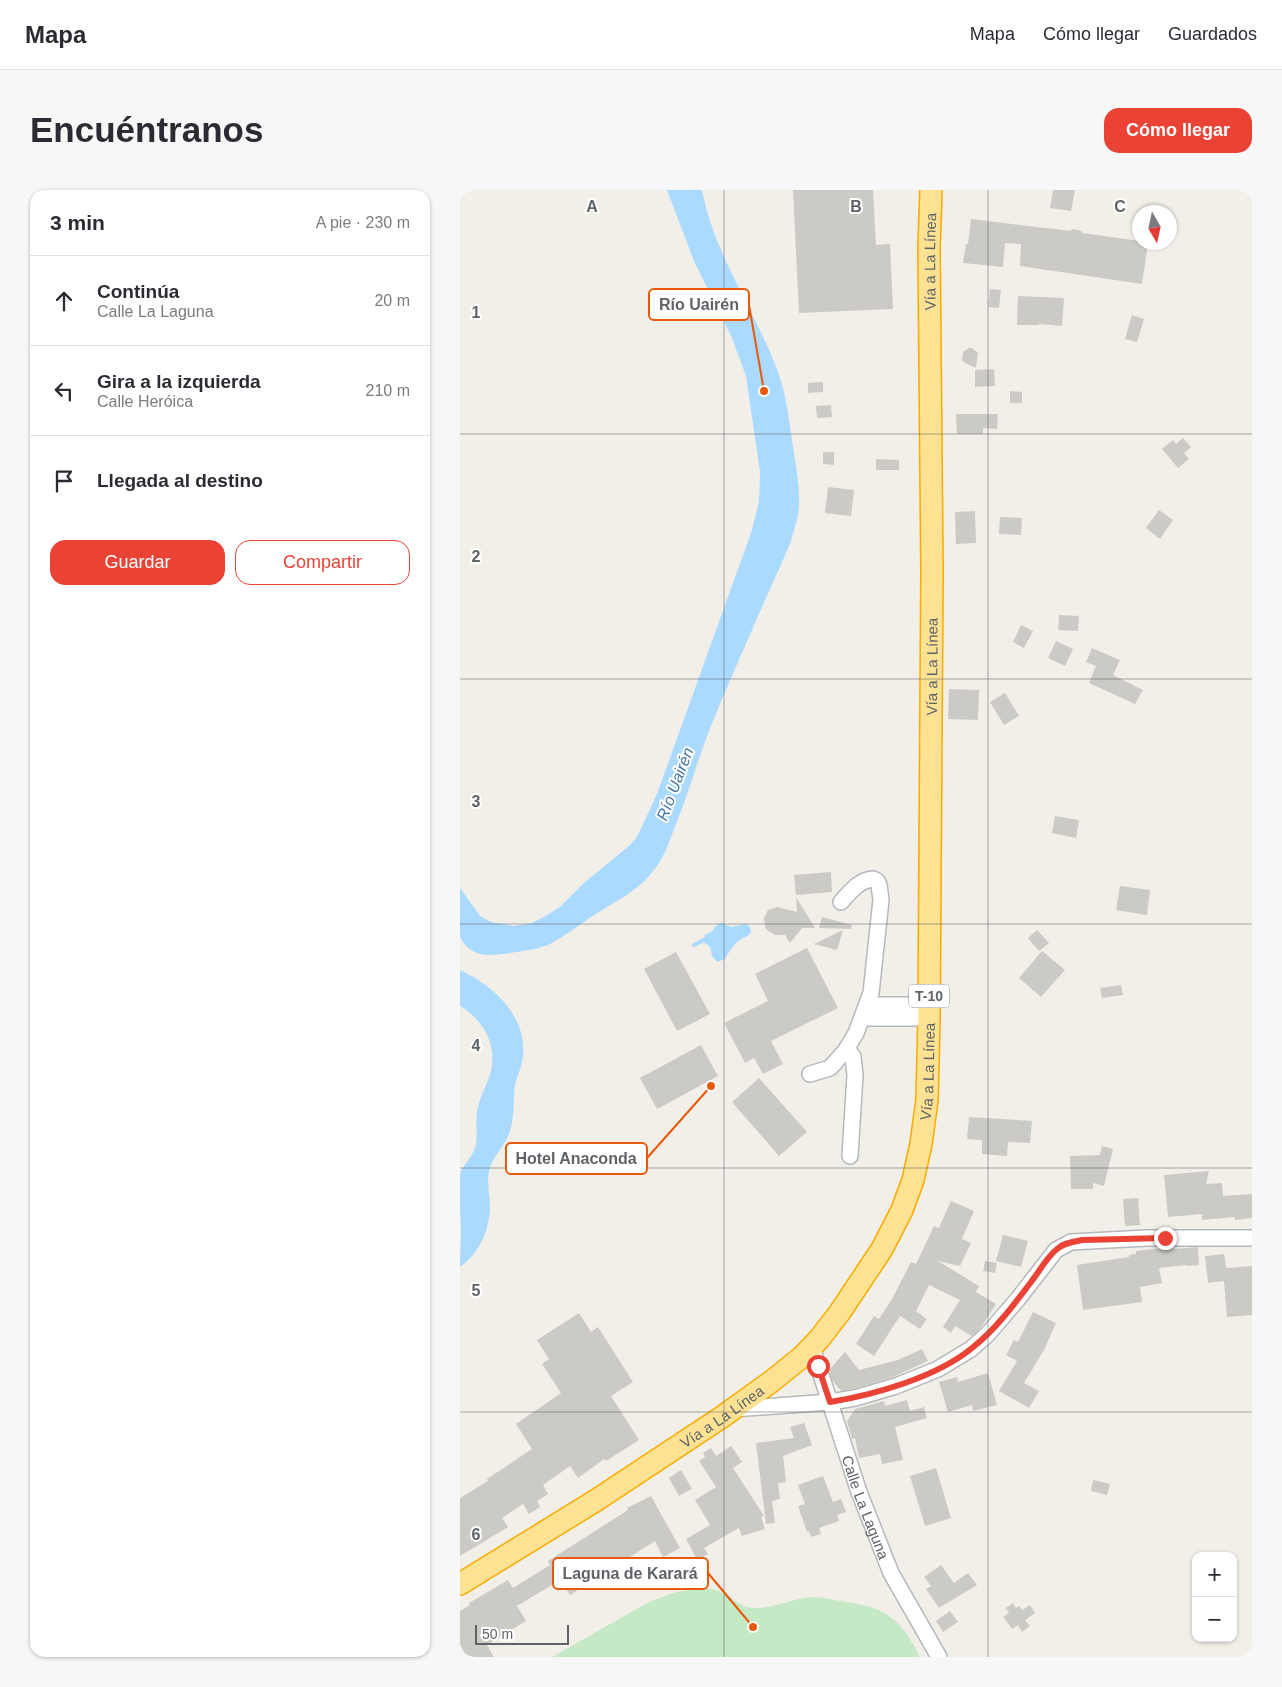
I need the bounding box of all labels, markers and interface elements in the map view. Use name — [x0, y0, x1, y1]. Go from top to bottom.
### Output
text: Mapa — [25, 21, 86, 48]
text: Mapa — [970, 24, 1015, 44]
text: Cómo llegar — [1043, 24, 1140, 44]
text: Guardados — [1168, 24, 1257, 44]
button: Cómo llegar — [1104, 108, 1252, 153]
text: Encuéntranos — [30, 110, 263, 149]
text: A — [586, 198, 598, 215]
text: B — [850, 198, 862, 215]
text: C — [1114, 198, 1126, 215]
north arrow — [1132, 205, 1177, 250]
text: 3 min — [50, 211, 105, 234]
street label: Vía a La Línea — [920, 212, 939, 310]
text: A pie · 230 m — [316, 214, 410, 231]
text: Continúa — [97, 281, 179, 302]
icon: ahead — [50, 287, 78, 315]
callout: Río Uairén — [649, 289, 749, 320]
text: 20 m — [374, 292, 410, 309]
text: Río Uairén — [659, 296, 739, 313]
text: Calle La Laguna — [97, 303, 214, 320]
text: 1 — [472, 304, 481, 321]
text: Gira a la izquierda — [97, 371, 261, 392]
icon: left — [50, 377, 78, 405]
text: 210 m — [366, 382, 410, 399]
text: Calle Heróica — [97, 393, 193, 410]
icon: arrive — [50, 467, 78, 495]
text: Llegada al destino — [97, 470, 263, 491]
button: Guardar — [50, 540, 225, 585]
button: Compartir — [235, 540, 410, 585]
text: 2 — [472, 548, 481, 565]
street label: Vía a La Línea — [923, 617, 940, 715]
water label: Río Uairén — [653, 745, 697, 823]
text: 3 — [472, 793, 481, 810]
road number: T-10 — [909, 984, 949, 1008]
street label: Vía a La Línea — [916, 1022, 937, 1121]
text: 4 — [472, 1037, 481, 1054]
callout: Hotel Anaconda — [506, 1143, 647, 1174]
text: Hotel Anaconda — [515, 1150, 637, 1167]
route end — [1154, 1227, 1177, 1250]
text: 5 — [472, 1282, 481, 1299]
route start — [807, 1355, 830, 1378]
street label: Vía a La Línea — [677, 1381, 767, 1451]
street label: Calle La Laguna — [839, 1453, 893, 1562]
text: 6 — [472, 1526, 481, 1543]
map controls — [1192, 1552, 1237, 1642]
button: + — [1192, 1552, 1237, 1597]
callout: Laguna de Karará — [553, 1558, 708, 1589]
text: Laguna de Karará — [562, 1565, 698, 1582]
button: − — [1192, 1597, 1237, 1642]
scale bar — [475, 1622, 569, 1645]
text: 50 m — [482, 1626, 513, 1642]

